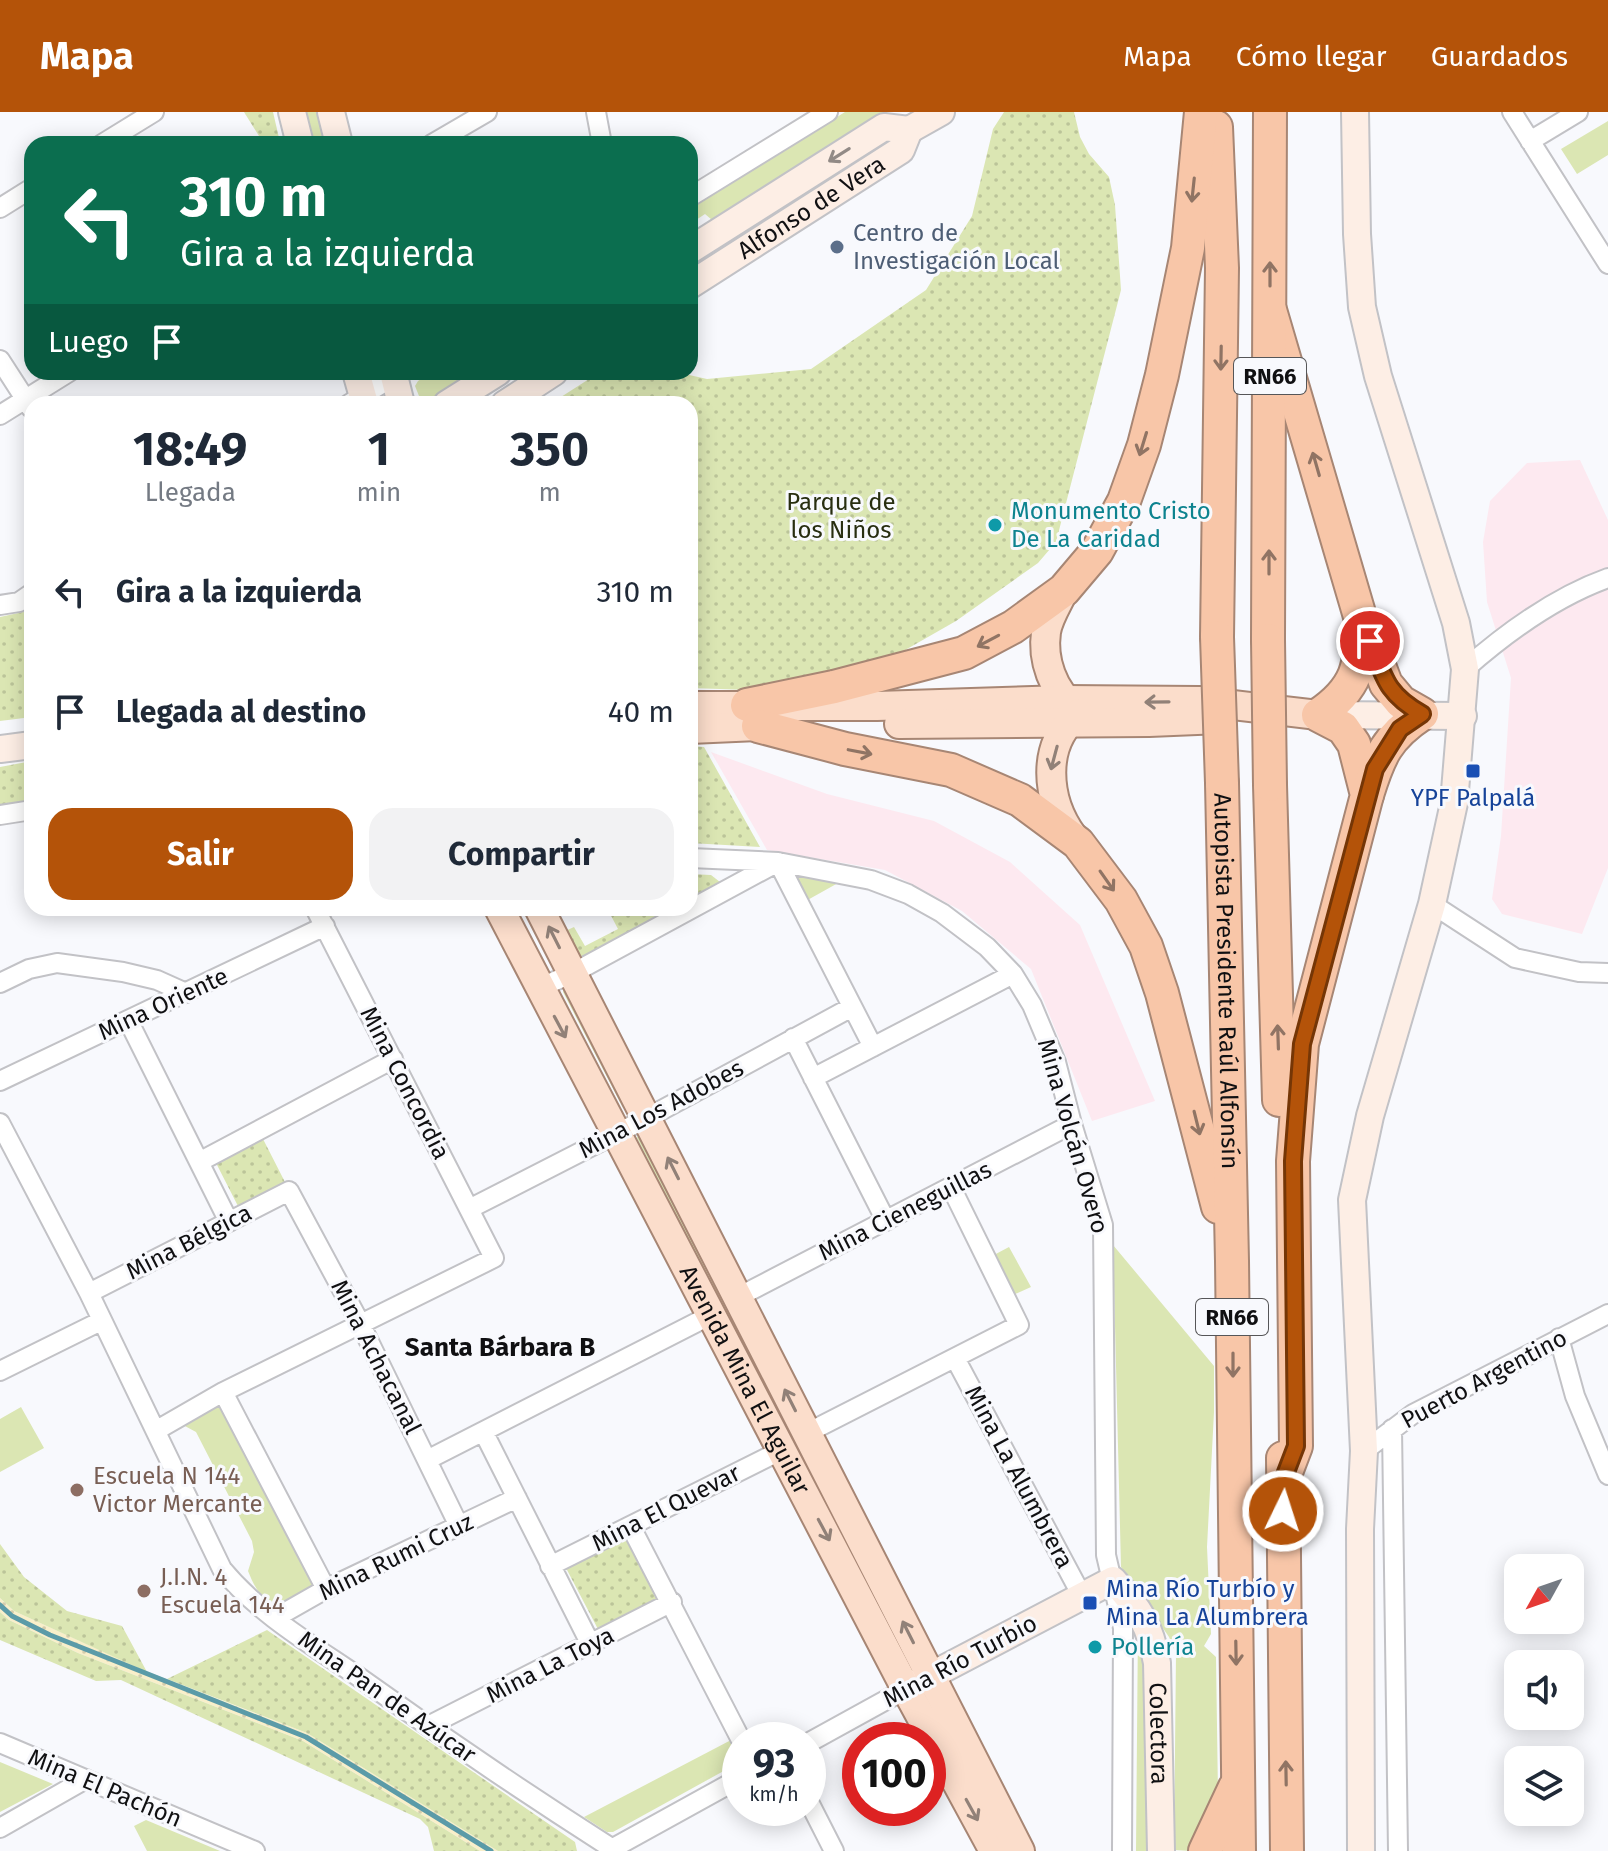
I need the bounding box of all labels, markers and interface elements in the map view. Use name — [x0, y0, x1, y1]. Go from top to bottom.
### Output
text: Mapa — [40, 33, 134, 79]
text: Mapa — [1123, 40, 1192, 73]
text: Cómo llegar — [1236, 40, 1387, 73]
text: Guardados — [1431, 40, 1568, 73]
one-way arrow — [829, 147, 851, 164]
street label: Alfonso de Vera — [732, 150, 890, 265]
text: 310 m — [180, 164, 327, 231]
icon: left — [48, 168, 152, 272]
one-way arrow — [1186, 176, 1201, 203]
place label: Centro de Investigación Local — [853, 219, 1060, 275]
text: Gira a la izquierda — [180, 232, 475, 276]
marker: Centro de Investigación Local — [828, 238, 846, 256]
one-way arrow — [1262, 261, 1278, 288]
icon: arrive — [145, 320, 189, 364]
text: Luego — [48, 324, 129, 360]
one-way arrow — [1213, 344, 1228, 371]
road number: RN66 — [1234, 358, 1306, 394]
text: 18:49 — [133, 420, 247, 478]
text: 1 — [368, 420, 390, 478]
text: 350 — [510, 420, 589, 478]
one-way arrow — [1135, 431, 1150, 457]
one-way arrow — [1307, 452, 1322, 478]
text: Llegada — [145, 477, 236, 508]
text: min — [356, 477, 401, 508]
text: m — [538, 477, 561, 508]
park label: Parque de los Niños — [786, 488, 896, 544]
place label: Monumento Cristo De La Caridad — [1011, 497, 1211, 553]
marker: Monumento Cristo De La Caridad — [986, 516, 1004, 534]
one-way arrow — [1261, 549, 1277, 576]
icon: left — [48, 570, 92, 614]
text: Gira a la izquierda — [116, 574, 362, 610]
text: 310 m — [596, 574, 674, 610]
pin — [1336, 607, 1404, 675]
icon: arrive — [1348, 619, 1392, 663]
one-way arrow — [976, 634, 1000, 650]
icon: arrive — [48, 690, 92, 734]
text: Llegada al destino — [116, 694, 366, 730]
text: 40 m — [608, 694, 674, 730]
one-way arrow — [1144, 694, 1171, 709]
one-way arrow — [1046, 744, 1061, 770]
one-way arrow — [847, 745, 873, 760]
marker: YPF Palpalá — [1464, 762, 1482, 780]
place label: YPF Palpalá — [1411, 784, 1535, 812]
street label: Autopista Presidente Raúl Alfonsín — [1208, 793, 1244, 1169]
button: Salir — [48, 808, 353, 900]
button: Compartir — [369, 808, 674, 900]
one-way arrow — [1099, 870, 1116, 891]
one-way arrow — [546, 925, 562, 949]
street label: Mina Oriente — [94, 962, 232, 1046]
street label: Mina Concordia — [354, 1002, 456, 1164]
one-way arrow — [553, 1015, 569, 1039]
one-way arrow — [1270, 1024, 1286, 1051]
street label: Mina Volcán Overo — [1032, 1035, 1114, 1237]
street label: Mina Los Adobes — [574, 1054, 748, 1164]
one-way arrow — [1190, 1110, 1205, 1135]
street label: Mina Cieneguillas — [814, 1155, 996, 1267]
one-way arrow — [664, 1157, 680, 1181]
street label: Mina Bélgica — [122, 1198, 256, 1286]
street label: Avenida Mina El Aguilar — [674, 1261, 816, 1500]
street label: Mina Achacanal — [325, 1275, 427, 1439]
road number: RN66 — [1196, 1299, 1268, 1335]
street label: Puerto Argentino — [1396, 1324, 1572, 1434]
district label: Santa Bárbara B — [405, 1332, 595, 1363]
one-way arrow — [1225, 1351, 1241, 1378]
street label: Mina La Alumbrera — [959, 1381, 1079, 1573]
one-way arrow — [782, 1388, 798, 1412]
street label: Mina El Quevar — [587, 1458, 745, 1557]
place label: Escuela N 144 Victor Mercante — [93, 1462, 263, 1518]
position arrow — [1241, 1469, 1325, 1553]
marker: Escuela N 144 Victor Mercante — [68, 1481, 86, 1499]
street label: Mina Rumi Cruz — [314, 1508, 478, 1606]
one-way arrow — [816, 1518, 832, 1542]
north arrow — [1504, 1554, 1584, 1634]
map controls — [1504, 1554, 1584, 1826]
place label: J.I.N. 4 Escuela 144 — [160, 1563, 285, 1619]
place label: Mina Río Turbío y Mina La Alumbrera — [1106, 1575, 1309, 1631]
marker: J.I.N. 4 Escuela 144 — [135, 1582, 153, 1600]
marker: Mina Río Turbío y Mina La Alumbrera — [1081, 1594, 1099, 1612]
street label: Mina Río Turbio — [878, 1609, 1042, 1713]
one-way arrow — [900, 1620, 916, 1644]
street label: Mina La Toya — [481, 1621, 619, 1709]
street label: Mina Pan de Azúcar — [293, 1625, 482, 1769]
place label: Pollería — [1111, 1633, 1194, 1661]
marker: Pollería — [1086, 1638, 1104, 1656]
one-way arrow — [1229, 1639, 1244, 1666]
button: sound — [1504, 1650, 1584, 1730]
street label: Colectora — [1143, 1682, 1174, 1785]
speed limit sign: 100 — [842, 1722, 946, 1826]
text: 93 — [753, 1740, 795, 1788]
street label: Mina El Pachón — [24, 1743, 186, 1833]
button: layers — [1504, 1746, 1584, 1826]
one-way arrow — [1278, 1760, 1294, 1787]
text: km/h — [749, 1782, 799, 1806]
one-way arrow — [965, 1797, 980, 1821]

